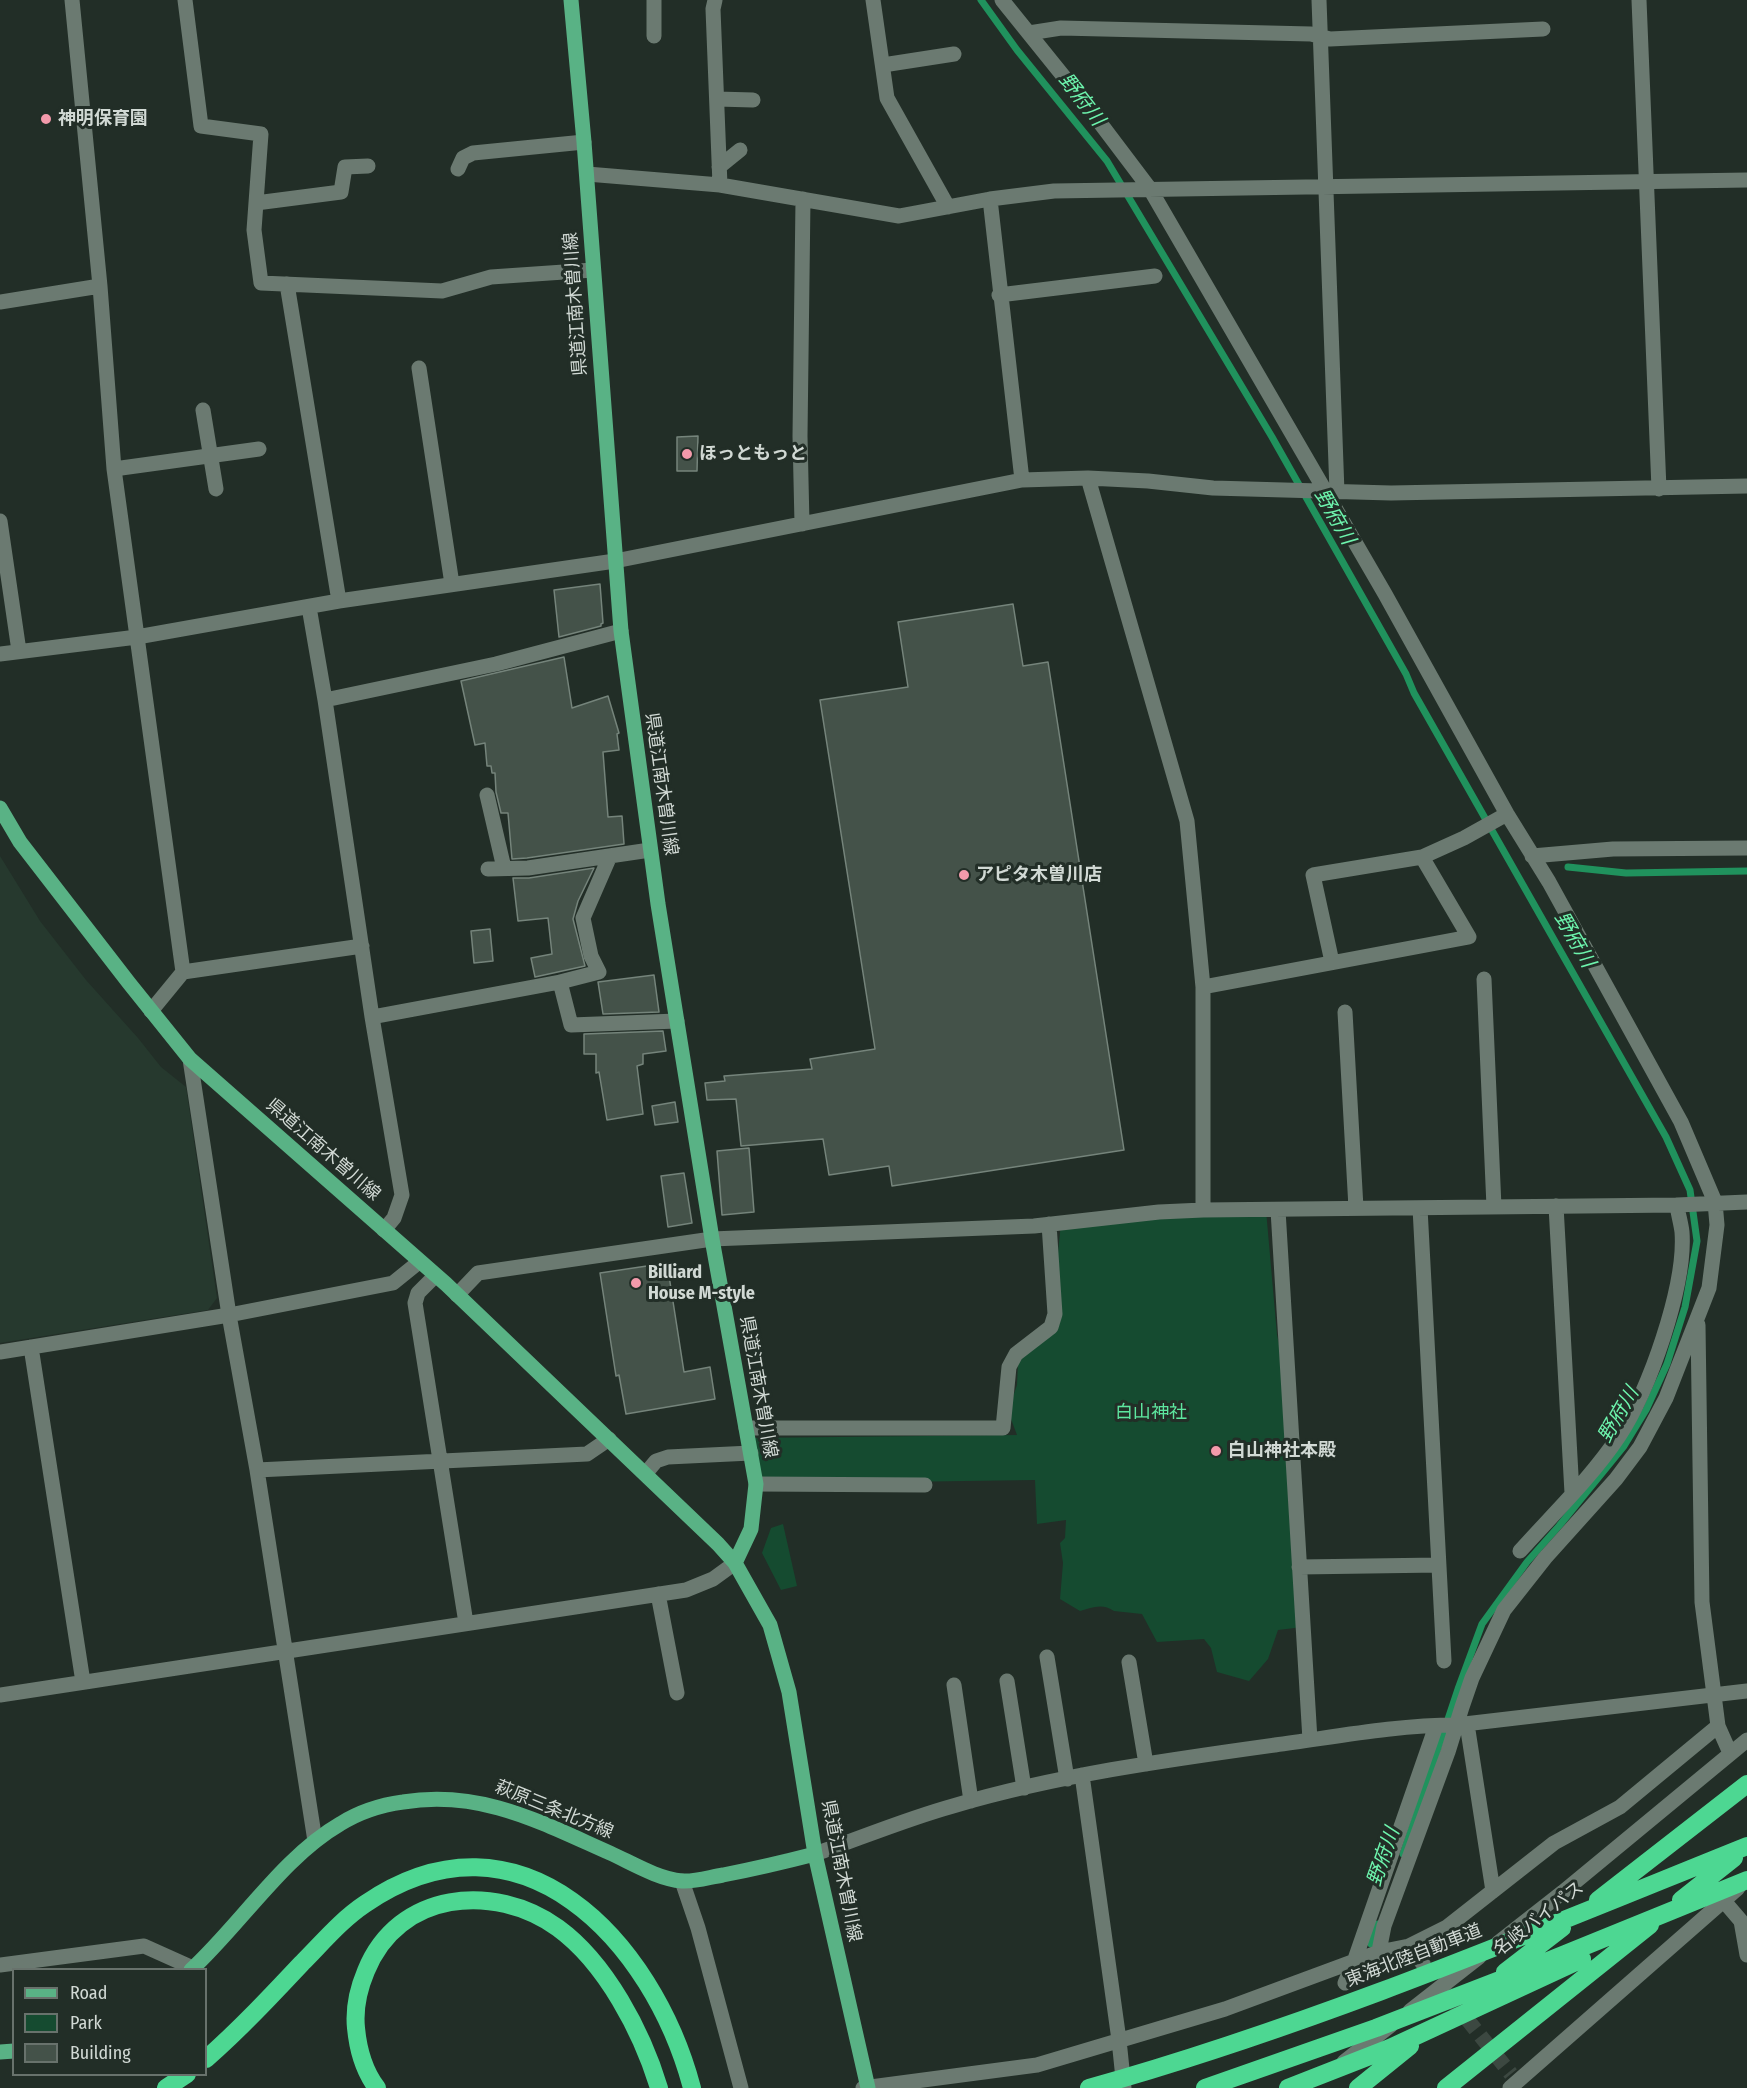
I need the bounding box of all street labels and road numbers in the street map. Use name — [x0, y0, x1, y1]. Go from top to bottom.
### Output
street label: 県道江南木曽川線 — [560, 231, 592, 377]
street label: 県道江南木曽川線 — [640, 711, 682, 857]
street label: 県道江南木曽川線 — [262, 1095, 384, 1205]
street label: 県道江南木曽川線 — [735, 1314, 781, 1460]
street label: 萩原三条北方線 — [492, 1776, 616, 1844]
street label: 県道江南木曽川線 — [817, 1798, 865, 1944]
street label: 名岐バイパス — [1490, 1877, 1588, 1961]
street label: 東海北陸自動車道 — [1343, 1920, 1485, 1992]

